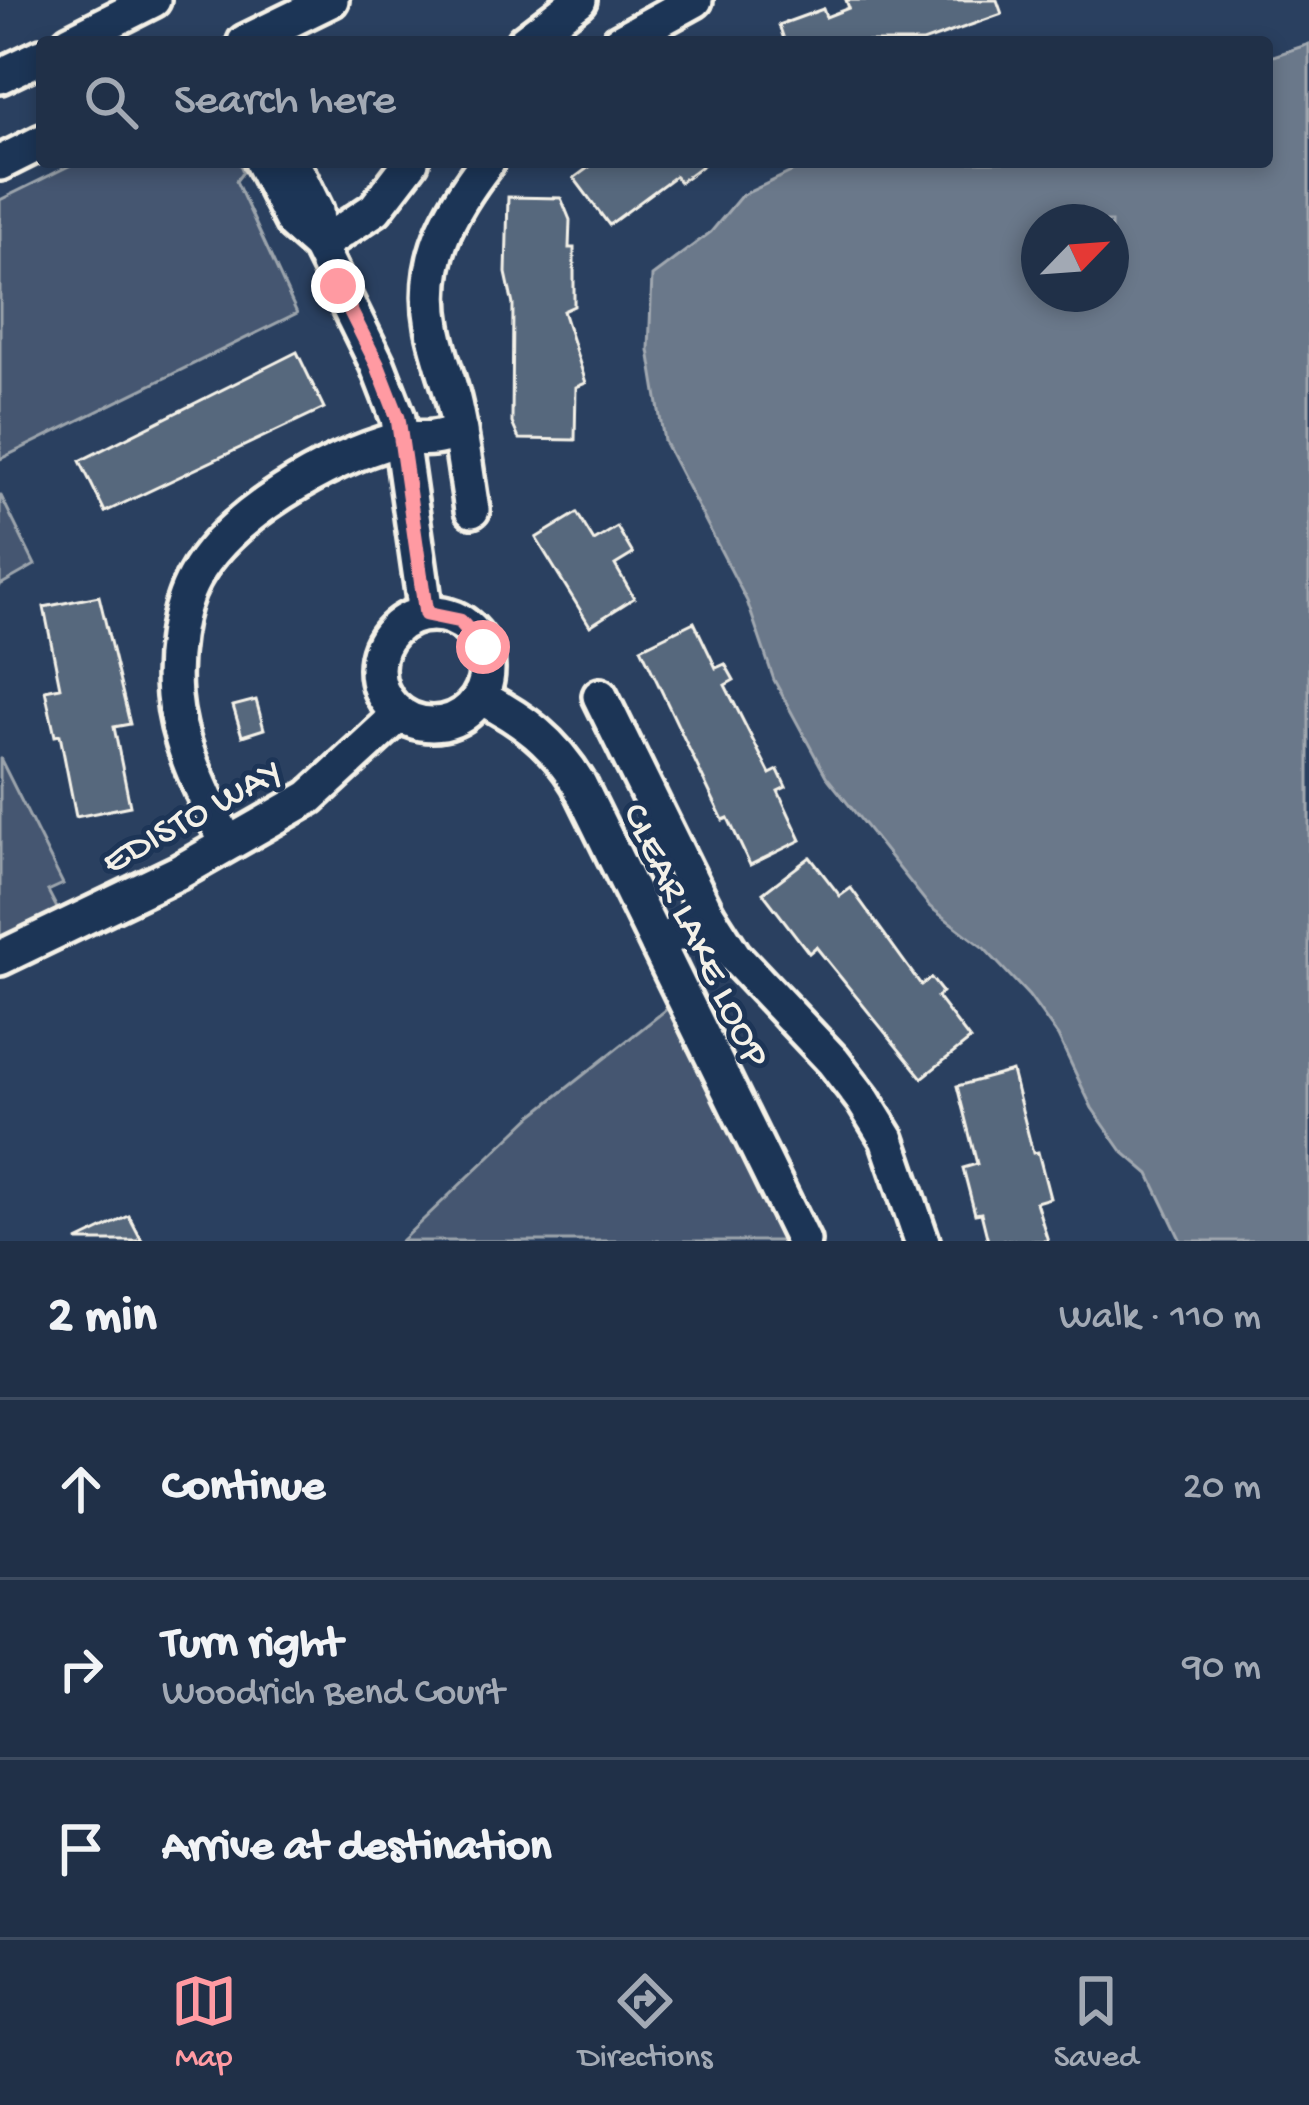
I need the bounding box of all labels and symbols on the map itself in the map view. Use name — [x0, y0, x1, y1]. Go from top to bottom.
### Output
north arrow — [1021, 204, 1129, 312]
route end — [311, 259, 365, 313]
route start — [456, 620, 510, 674]
street label: EDISTO WAY — [95, 751, 292, 888]
street label: CLEAR LAKE LOOP — [609, 797, 777, 1076]

